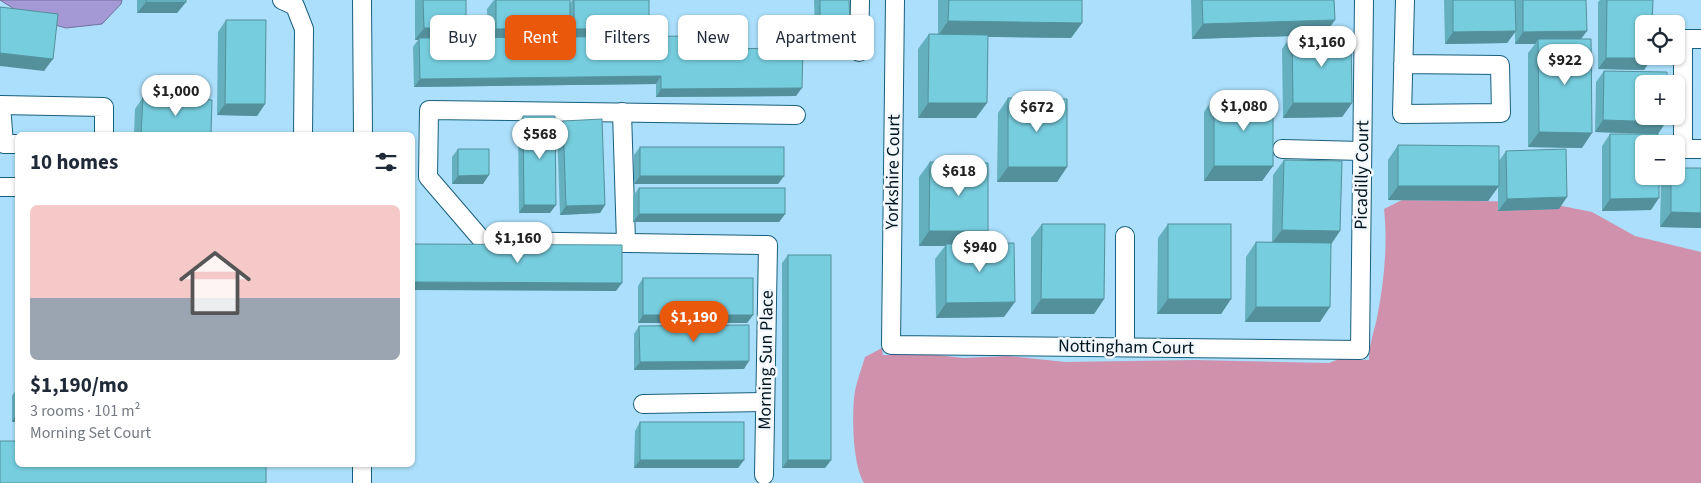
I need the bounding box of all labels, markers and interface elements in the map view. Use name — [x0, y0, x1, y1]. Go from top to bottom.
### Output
chip: Buy — [430, 15, 495, 60]
chip: Rent — [505, 15, 576, 60]
chip: Filters — [586, 15, 668, 60]
chip: New — [678, 15, 748, 60]
chip: Apartment — [758, 15, 874, 60]
map controls — [1635, 15, 1685, 185]
button: locate — [1635, 15, 1685, 65]
pin: $1,160 — [1281, 26, 1363, 68]
text: $1,160 — [1298, 31, 1346, 53]
pin: $922 — [1535, 44, 1595, 86]
text: $922 — [1548, 49, 1582, 71]
pin: $1,000 — [135, 74, 217, 117]
button: + — [1635, 75, 1685, 125]
text: $1,000 — [152, 80, 200, 102]
pin: $672 — [1007, 90, 1067, 133]
pin: $1,080 — [1203, 90, 1285, 132]
text: $1,080 — [1220, 95, 1268, 117]
text: $672 — [1020, 96, 1054, 118]
street label: Yorkshire Court — [879, 114, 907, 231]
pin: $568 — [510, 118, 570, 160]
street label: Picadilly Court — [1349, 120, 1375, 230]
text: $568 — [523, 123, 557, 145]
button: − — [1635, 135, 1685, 185]
text: 10 homes — [30, 147, 118, 177]
icon: filters — [372, 148, 400, 176]
pin: $618 — [929, 154, 989, 197]
text: $618 — [942, 160, 976, 182]
pin: $1,160 — [477, 222, 559, 264]
text: $1,160 — [494, 227, 542, 249]
pin: $940 — [950, 230, 1010, 273]
text: $940 — [963, 236, 997, 258]
icon: home — [170, 238, 260, 328]
street label: Morning Sun Place — [752, 290, 780, 430]
pin: $1,190 — [653, 300, 735, 343]
text: $1,190 — [670, 306, 718, 328]
street label: Nottingham Court — [1058, 333, 1194, 361]
text: $1,190/mo — [30, 370, 129, 400]
text: 3 rooms · 101 m² — [30, 400, 140, 422]
text: Morning Set Court — [30, 422, 151, 444]

